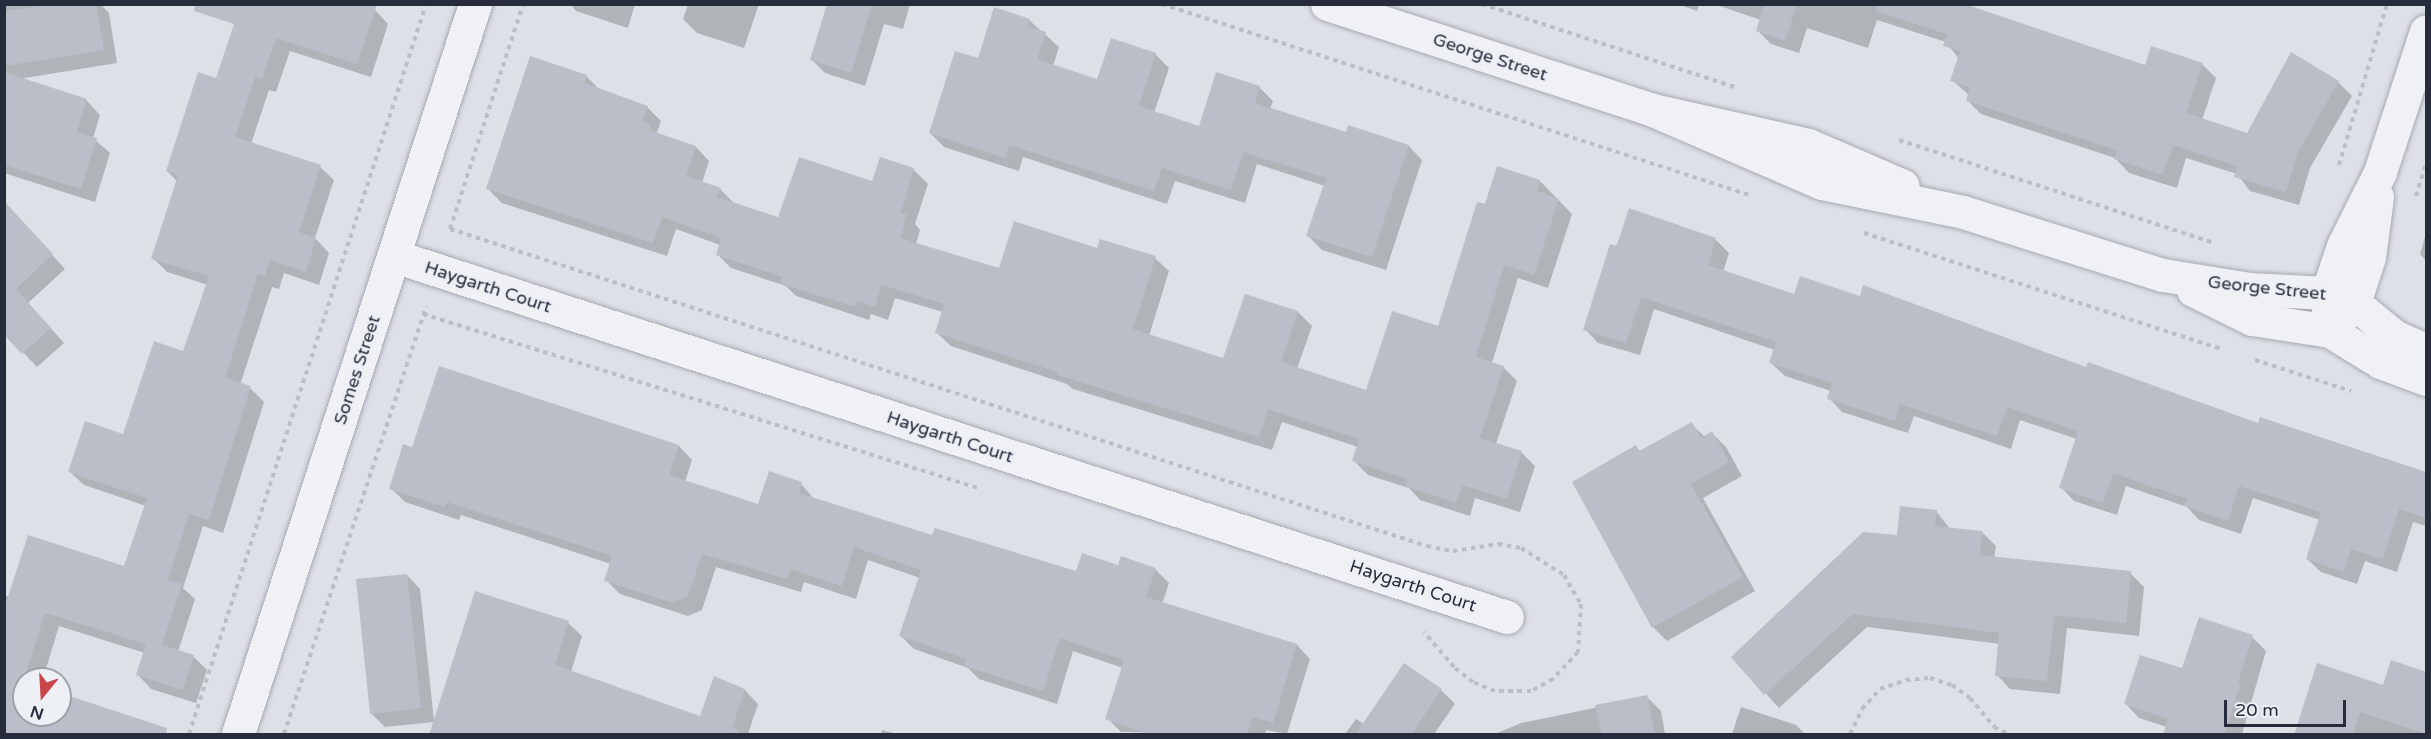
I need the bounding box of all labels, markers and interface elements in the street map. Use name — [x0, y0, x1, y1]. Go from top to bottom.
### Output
street label: George Street — [1430, 28, 1550, 86]
street label: Haygarth Court — [422, 256, 554, 318]
street label: George Street — [2207, 271, 2327, 305]
street label: Somes Street — [329, 313, 385, 427]
street label: Haygarth Court — [884, 406, 1016, 468]
street label: Haygarth Court — [1347, 555, 1479, 617]
north arrow — [12, 667, 72, 727]
scale bar — [2227, 688, 2348, 726]
text: 20 m — [2235, 699, 2279, 721]
text: N — [28, 701, 46, 724]

